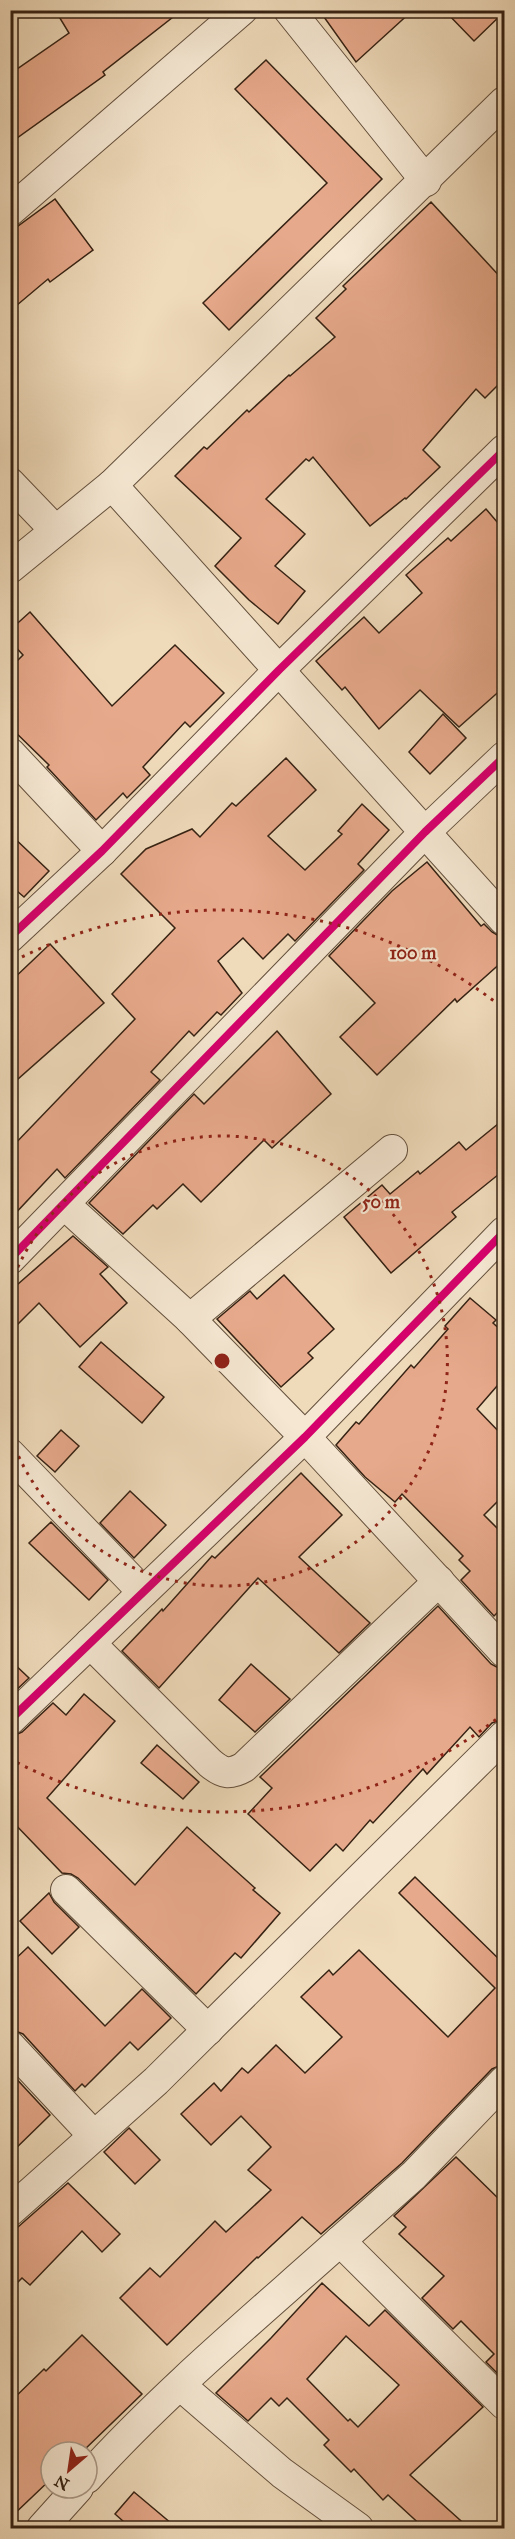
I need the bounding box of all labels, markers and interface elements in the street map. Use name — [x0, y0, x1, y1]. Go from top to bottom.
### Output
text: 100 m — [390, 942, 437, 964]
text: 50 m — [362, 1191, 401, 1213]
centre of rings — [212, 1351, 232, 1371]
north arrow — [39, 2440, 99, 2500]
text: N — [51, 2471, 73, 2494]

